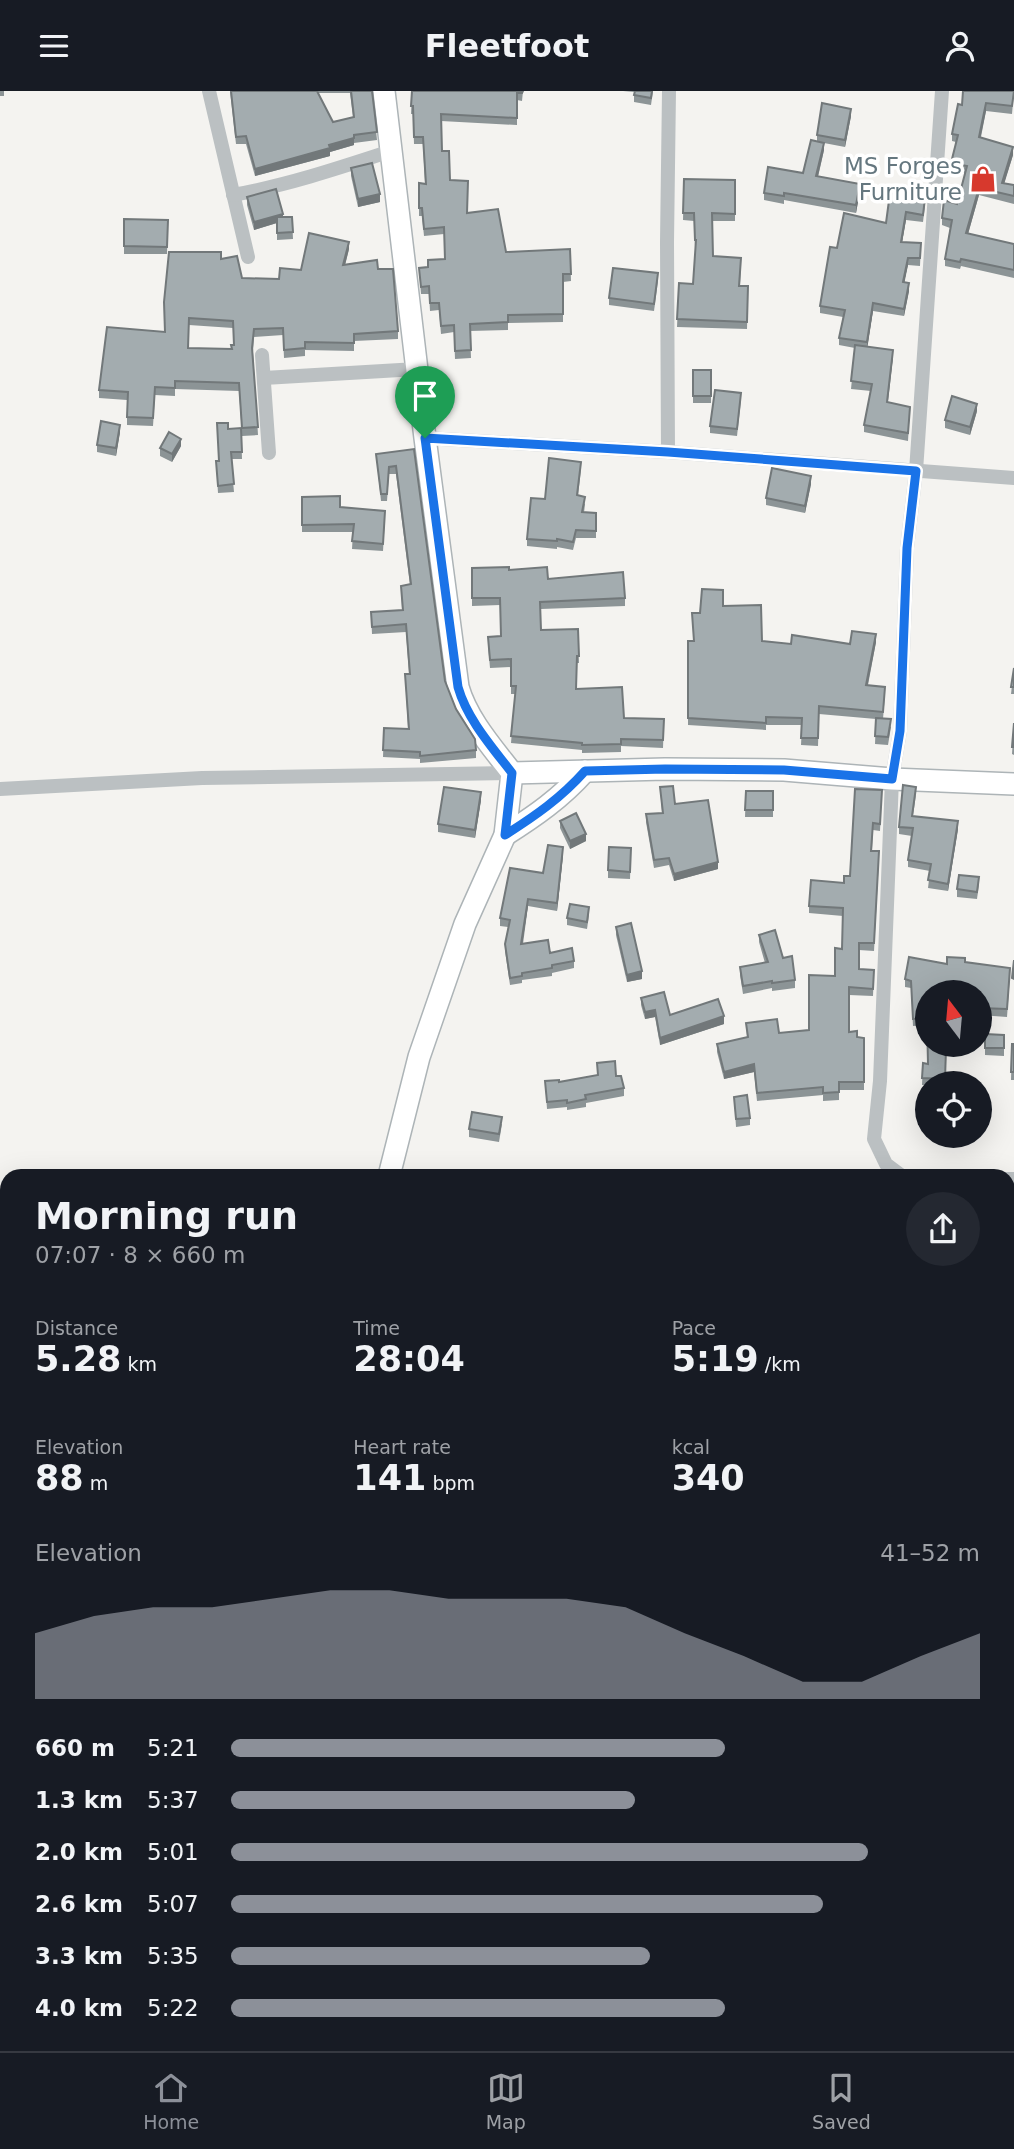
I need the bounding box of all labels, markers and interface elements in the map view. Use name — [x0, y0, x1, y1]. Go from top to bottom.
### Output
icon: menu — [35, 27, 73, 65]
text: Fleetfoot — [425, 27, 589, 65]
icon: person — [941, 27, 979, 65]
place label: MS Forges Furniture — [844, 153, 962, 205]
shop icon: MS Forges Furniture — [968, 164, 998, 194]
pin — [395, 366, 455, 438]
icon: arrive — [406, 377, 444, 415]
north arrow — [915, 980, 992, 1057]
map controls — [915, 980, 992, 1148]
button: locate — [915, 1071, 992, 1148]
button: share — [906, 1192, 980, 1266]
text: Morning run — [35, 1194, 298, 1238]
text: 07:07 · 8 × 660 m — [35, 1242, 245, 1268]
text: Distance — [35, 1317, 118, 1339]
text: Time — [353, 1317, 400, 1339]
text: Pace — [672, 1317, 716, 1339]
text: 5.28 — [35, 1339, 121, 1379]
text: 28:04 — [353, 1339, 465, 1379]
text: 5:19 — [672, 1339, 759, 1379]
text: km — [121, 1353, 157, 1375]
text: /km — [759, 1353, 801, 1375]
text: Elevation — [35, 1436, 123, 1458]
text: Heart rate — [353, 1436, 451, 1458]
text: kcal — [672, 1436, 710, 1458]
text: 88 — [35, 1458, 84, 1498]
text: 141 — [353, 1458, 426, 1498]
text: 340 — [672, 1458, 745, 1498]
text: m — [84, 1472, 108, 1494]
text: bpm — [426, 1472, 475, 1494]
text: Elevation — [35, 1540, 142, 1566]
text: 41–52 m — [880, 1540, 980, 1566]
text: 660 m — [35, 1735, 115, 1761]
text: 5:21 — [147, 1735, 199, 1761]
text: 1.3 km — [35, 1787, 123, 1813]
text: 5:37 — [147, 1787, 199, 1813]
text: 2.0 km — [35, 1839, 123, 1865]
text: 5:01 — [147, 1839, 199, 1865]
text: 2.6 km — [35, 1891, 123, 1917]
text: 5:07 — [147, 1891, 199, 1917]
text: 3.3 km — [35, 1943, 123, 1969]
text: 5:35 — [147, 1943, 199, 1969]
text: 4.0 km — [35, 1995, 123, 2021]
text: 5:22 — [147, 1995, 199, 2021]
tab: Home — [143, 2069, 199, 2133]
tab: Map — [486, 2069, 526, 2133]
tab: Saved — [812, 2069, 871, 2133]

